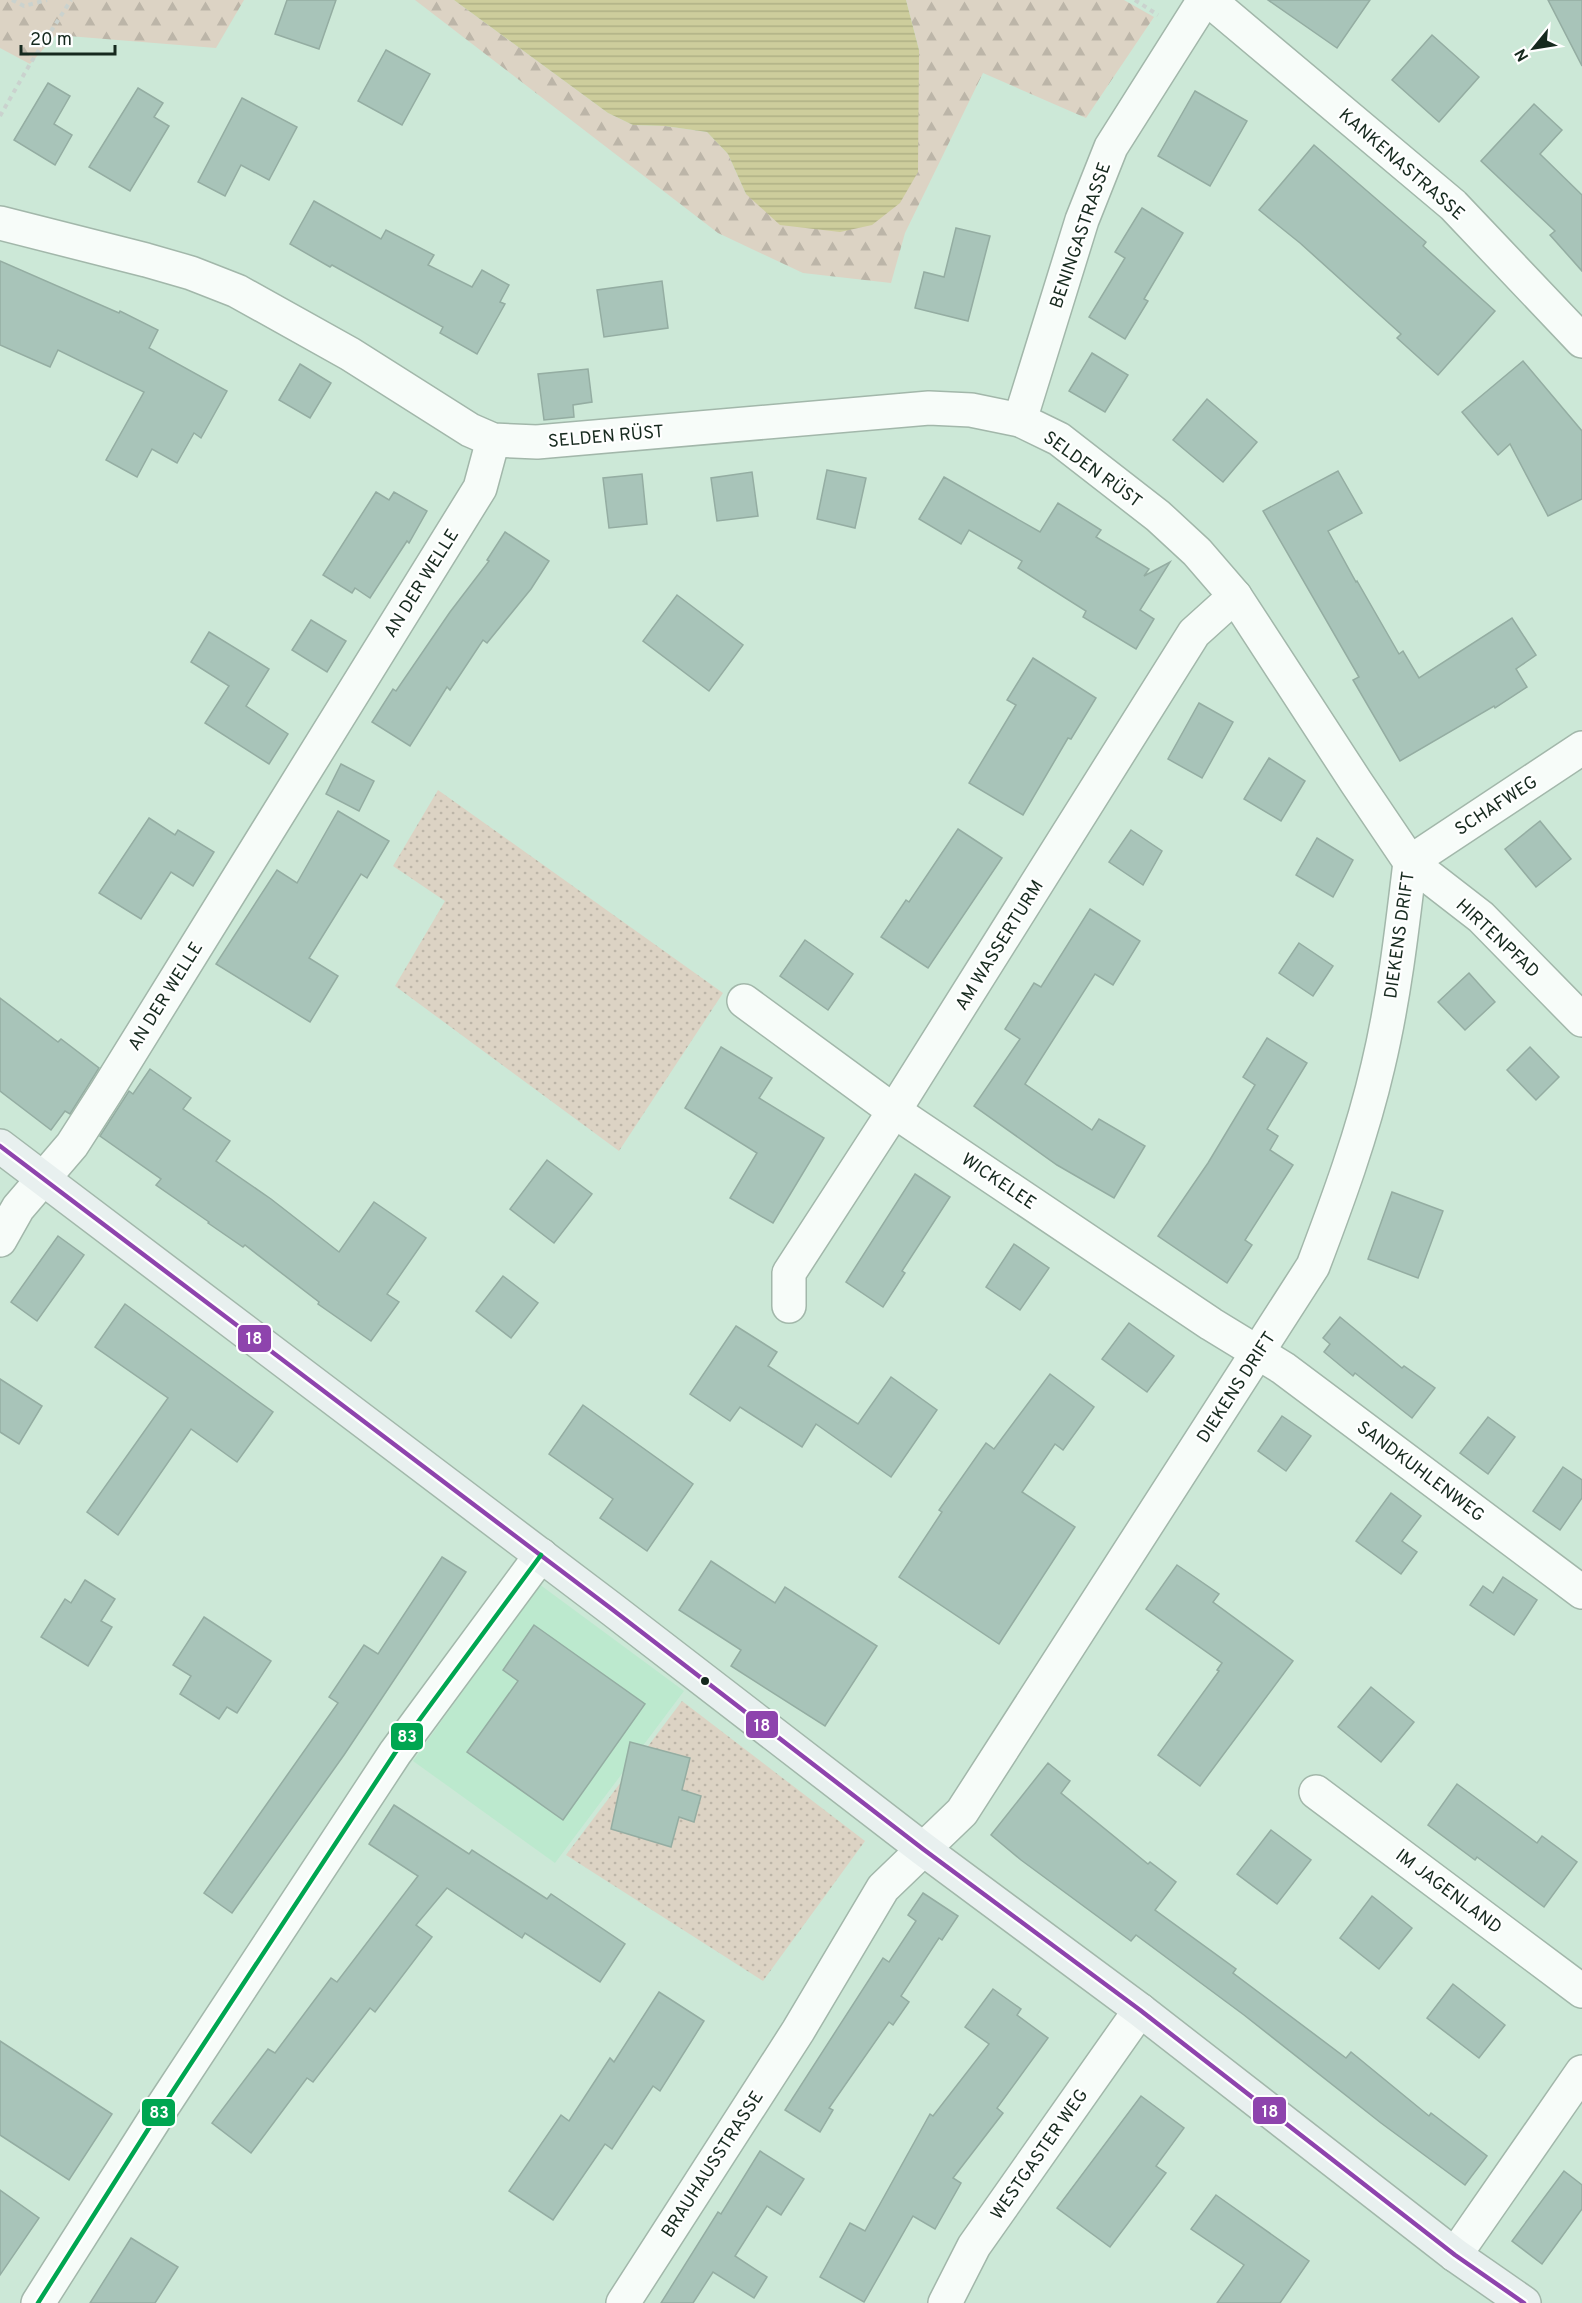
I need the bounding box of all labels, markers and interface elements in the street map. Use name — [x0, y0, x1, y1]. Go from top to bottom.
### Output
scale bar — [21, 18, 116, 56]
north arrow — [1504, 18, 1564, 78]
text: 20 m — [30, 29, 72, 52]
text: N — [1511, 45, 1534, 64]
street label: KANKENASTRASSE — [1333, 104, 1469, 226]
street label: BENINGASTRASSE — [1046, 159, 1117, 312]
street label: SELDEN RÜST — [547, 419, 665, 454]
street label: SELDEN RÜST — [1038, 425, 1147, 514]
street label: AN DER WELLE — [380, 525, 465, 642]
street label: SCHAFWEG — [1451, 771, 1543, 842]
street label: DIEKENS DRIFT — [1380, 870, 1421, 1000]
street label: AM WASSERTURM — [951, 876, 1050, 1015]
street label: HIRTENPFAD — [1450, 895, 1544, 984]
street label: AN DER WELLE — [124, 938, 209, 1055]
street label: WICKELEE — [956, 1149, 1040, 1216]
line badge: 18 — [237, 1324, 272, 1353]
street label: DIEKENS DRIFT — [1193, 1328, 1282, 1448]
text: 18 — [246, 1330, 262, 1350]
street label: SANDKUHLENWEG — [1352, 1417, 1489, 1528]
unlabelled marker — [699, 1675, 711, 1687]
line badge: 18 — [745, 1710, 779, 1739]
text: 18 — [754, 1717, 770, 1737]
line badge: 83 — [390, 1722, 424, 1751]
text: 83 — [397, 1728, 417, 1748]
street label: IM JAGENLAND — [1390, 1845, 1506, 1940]
street label: WESTGASTER WEG — [986, 2085, 1094, 2225]
street label: BRAUHAUSSTRASSE — [657, 2087, 769, 2243]
line badge: 18 — [1252, 2096, 1287, 2125]
line badge: 83 — [141, 2098, 176, 2127]
text: 18 — [1262, 2103, 1278, 2123]
text: 83 — [149, 2104, 169, 2124]

